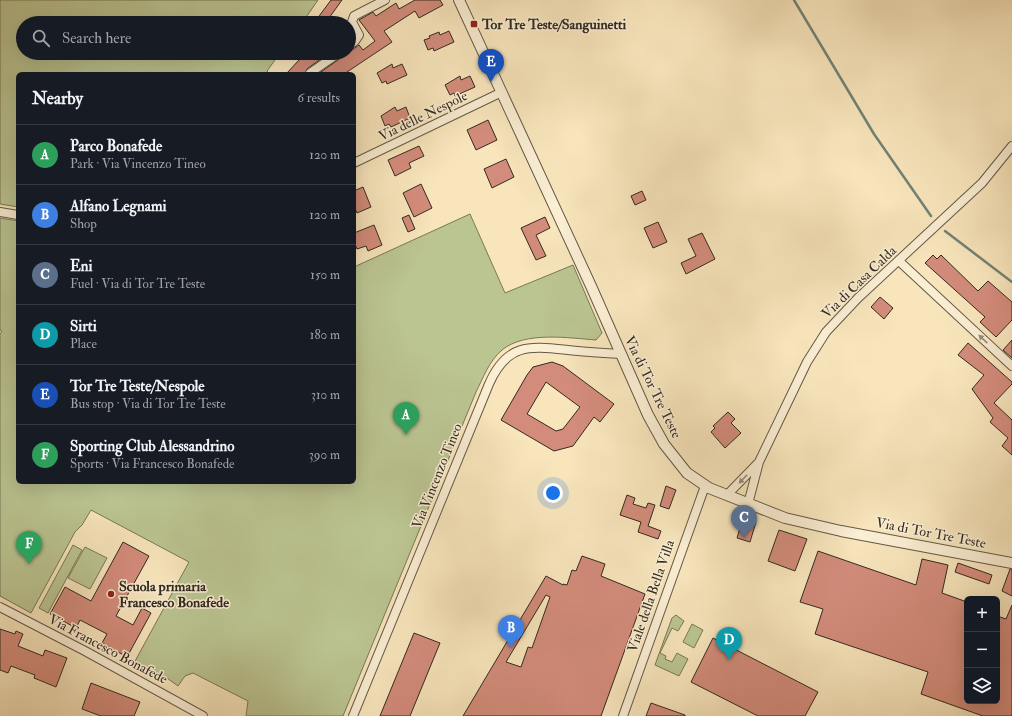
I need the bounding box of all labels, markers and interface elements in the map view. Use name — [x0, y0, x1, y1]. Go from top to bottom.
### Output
search box — [16, 16, 356, 60]
place label: Tor Tre Teste/Sanguinetti — [481, 16, 627, 34]
marker: Tor Tre Teste/Sanguinetti — [469, 19, 479, 29]
icon: search — [30, 27, 52, 49]
text: Search here — [62, 29, 131, 48]
pin: E — [478, 49, 504, 82]
street label: Via delle Nespole — [376, 87, 471, 146]
text: Nearby — [32, 88, 83, 109]
text: 6 results — [297, 90, 340, 106]
text: Parco Bonafede — [70, 137, 162, 156]
text: A — [41, 147, 49, 163]
text: 120 m — [309, 147, 340, 163]
text: Park · Via Vincenzo Tineo — [70, 156, 206, 172]
text: Alfano Legnami — [70, 197, 167, 216]
text: B — [41, 207, 49, 223]
text: 120 m — [309, 207, 340, 223]
text: Shop — [70, 216, 97, 232]
street label: Via di Casa Calda — [818, 242, 900, 322]
text: Eni — [70, 257, 93, 276]
text: C — [40, 267, 50, 283]
text: 150 m — [310, 267, 340, 283]
text: Fuel · Via di Tor Tre Teste — [70, 276, 205, 292]
text: Sirti — [70, 317, 97, 336]
text: D — [40, 327, 50, 343]
text: 180 m — [310, 327, 340, 343]
street label: Via di Tor Tre Teste — [621, 333, 685, 441]
one-way arrow — [979, 335, 988, 344]
text: Place — [70, 336, 97, 352]
text: Tor Tre Teste/Nespole — [70, 377, 205, 396]
text: E — [40, 387, 50, 403]
text: 310 m — [311, 387, 340, 403]
text: Bus stop · Via di Tor Tre Teste — [70, 396, 226, 412]
pin: A — [393, 402, 419, 435]
street label: Via Vincenzo Tineo — [408, 421, 466, 531]
text: Sporting Club Alessandrino — [70, 437, 234, 456]
text: F — [41, 447, 49, 463]
text: 390 m — [309, 447, 340, 463]
text: Sports · Via Francesco Bonafede — [70, 456, 235, 472]
one-way arrow — [738, 474, 748, 484]
your location — [543, 483, 563, 503]
pin: C — [731, 505, 757, 538]
street label: Via di Tor Tre Teste — [874, 514, 988, 552]
pin: F — [16, 531, 42, 564]
street label: Viale della Bella Villa — [624, 537, 678, 654]
place label: Scuola primaria Francesco Bonafede — [119, 578, 229, 611]
marker: Scuola primaria Francesco Bonafede — [106, 589, 116, 599]
map controls — [964, 596, 1000, 704]
button: + — [964, 596, 1000, 632]
street label: Via Francesco Bonafede — [46, 610, 171, 688]
pin: B — [498, 615, 524, 648]
pin: D — [716, 627, 742, 660]
button: − — [964, 632, 1000, 668]
button: layers — [964, 668, 1000, 704]

